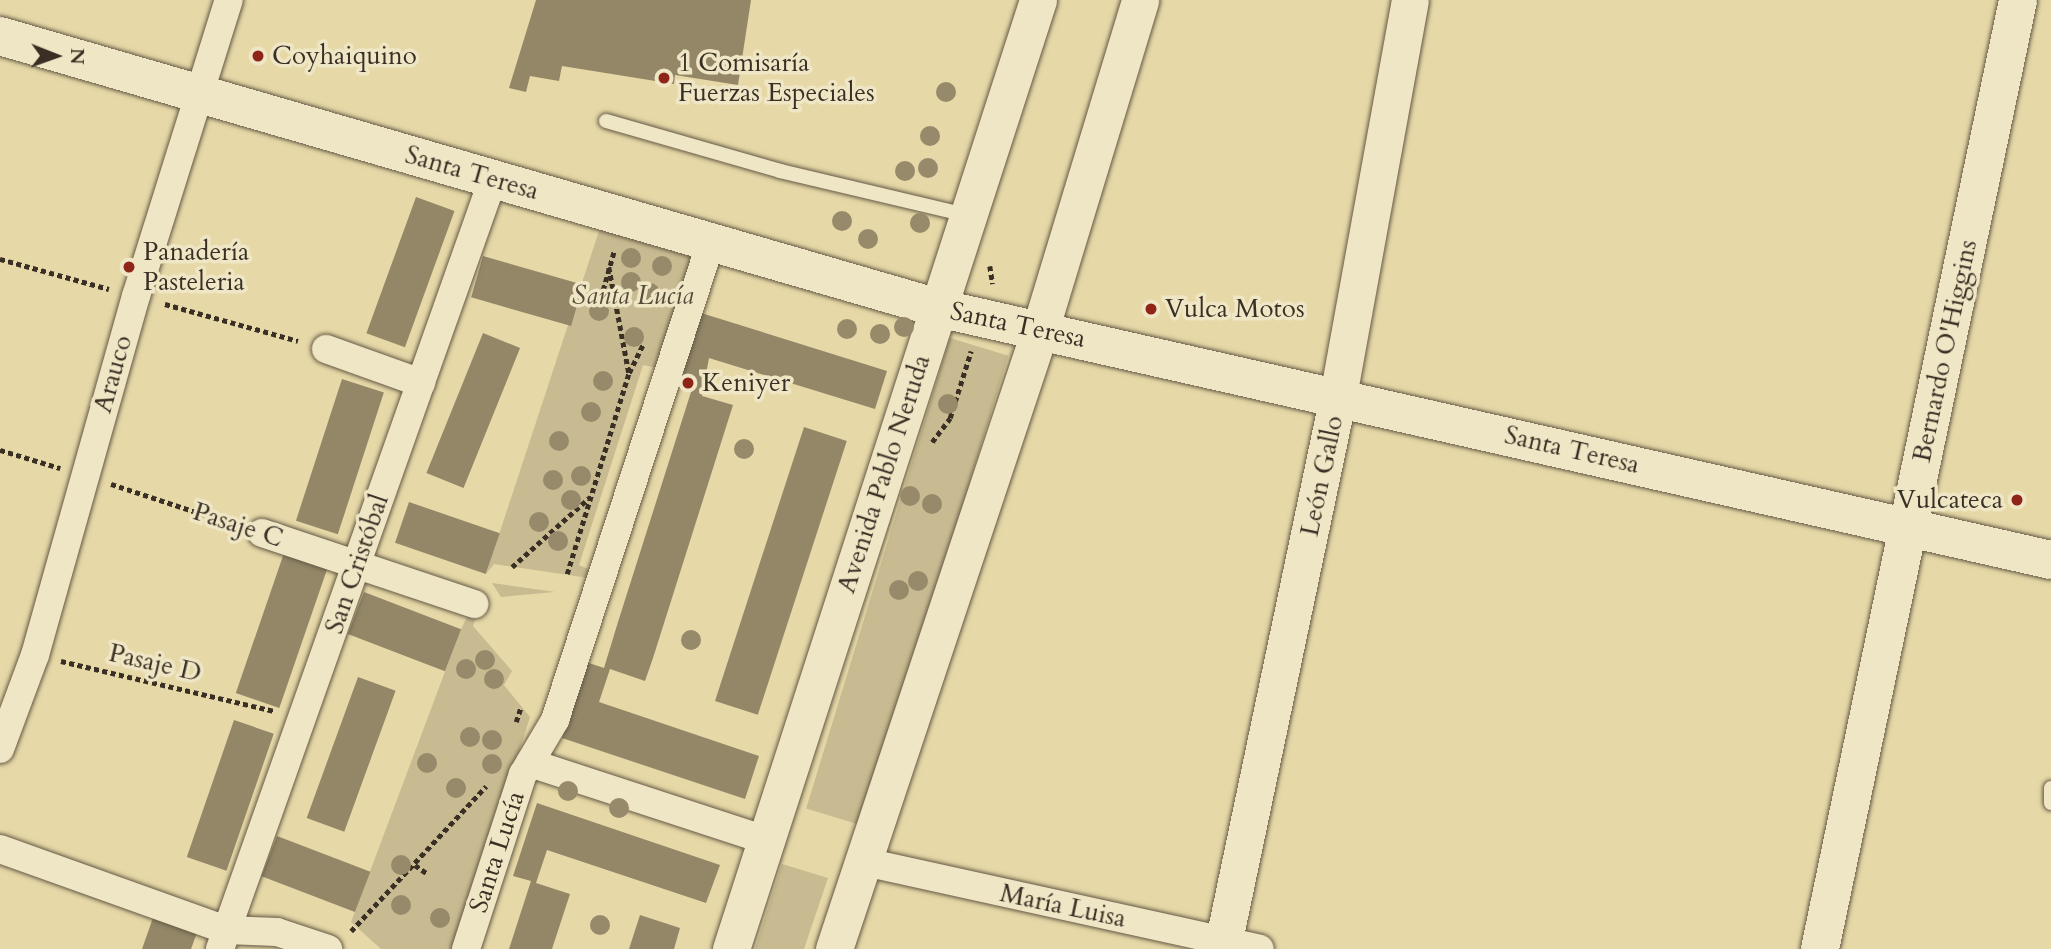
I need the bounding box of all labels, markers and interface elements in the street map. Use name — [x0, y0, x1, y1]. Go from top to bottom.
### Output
north arrow — [21, 21, 91, 91]
place label: Coyhaiquino — [272, 40, 417, 72]
place label: 1 Comisaría Fuerzas Especiales — [678, 47, 875, 108]
text: N — [64, 48, 90, 65]
marker: Coyhaiquino — [250, 48, 266, 64]
marker: 1 Comisaría Fuerzas Especiales — [656, 70, 672, 86]
street label: Santa Teresa — [402, 139, 542, 207]
place label: Panadería Pasteleria — [143, 236, 249, 298]
street label: Bernardo O'Higgins — [1906, 237, 1984, 465]
marker: Panadería Pasteleria — [121, 259, 137, 275]
park label: Santa Lucía — [572, 280, 694, 312]
place label: Vulca Motos — [1165, 293, 1305, 325]
street label: Santa Teresa — [947, 295, 1089, 355]
marker: Vulca Motos — [1143, 301, 1159, 317]
street label: Arauco — [87, 332, 139, 416]
street label: Avenida Pablo Neruda — [831, 351, 937, 597]
place label: Keniyer — [702, 367, 790, 399]
marker: Keniyer — [680, 375, 696, 391]
street label: León Gallo — [1294, 413, 1350, 539]
street label: Santa Teresa — [1501, 419, 1643, 481]
place label: Vulcateca — [1897, 484, 2003, 516]
street label: San Cristóbal — [319, 490, 395, 638]
marker: Vulcateca — [2009, 492, 2025, 508]
street label: Pasaje C — [189, 496, 287, 554]
street label: Pasaje D — [106, 637, 204, 689]
street label: Santa Lucía — [463, 787, 531, 917]
street label: María Luisa — [997, 877, 1129, 935]

